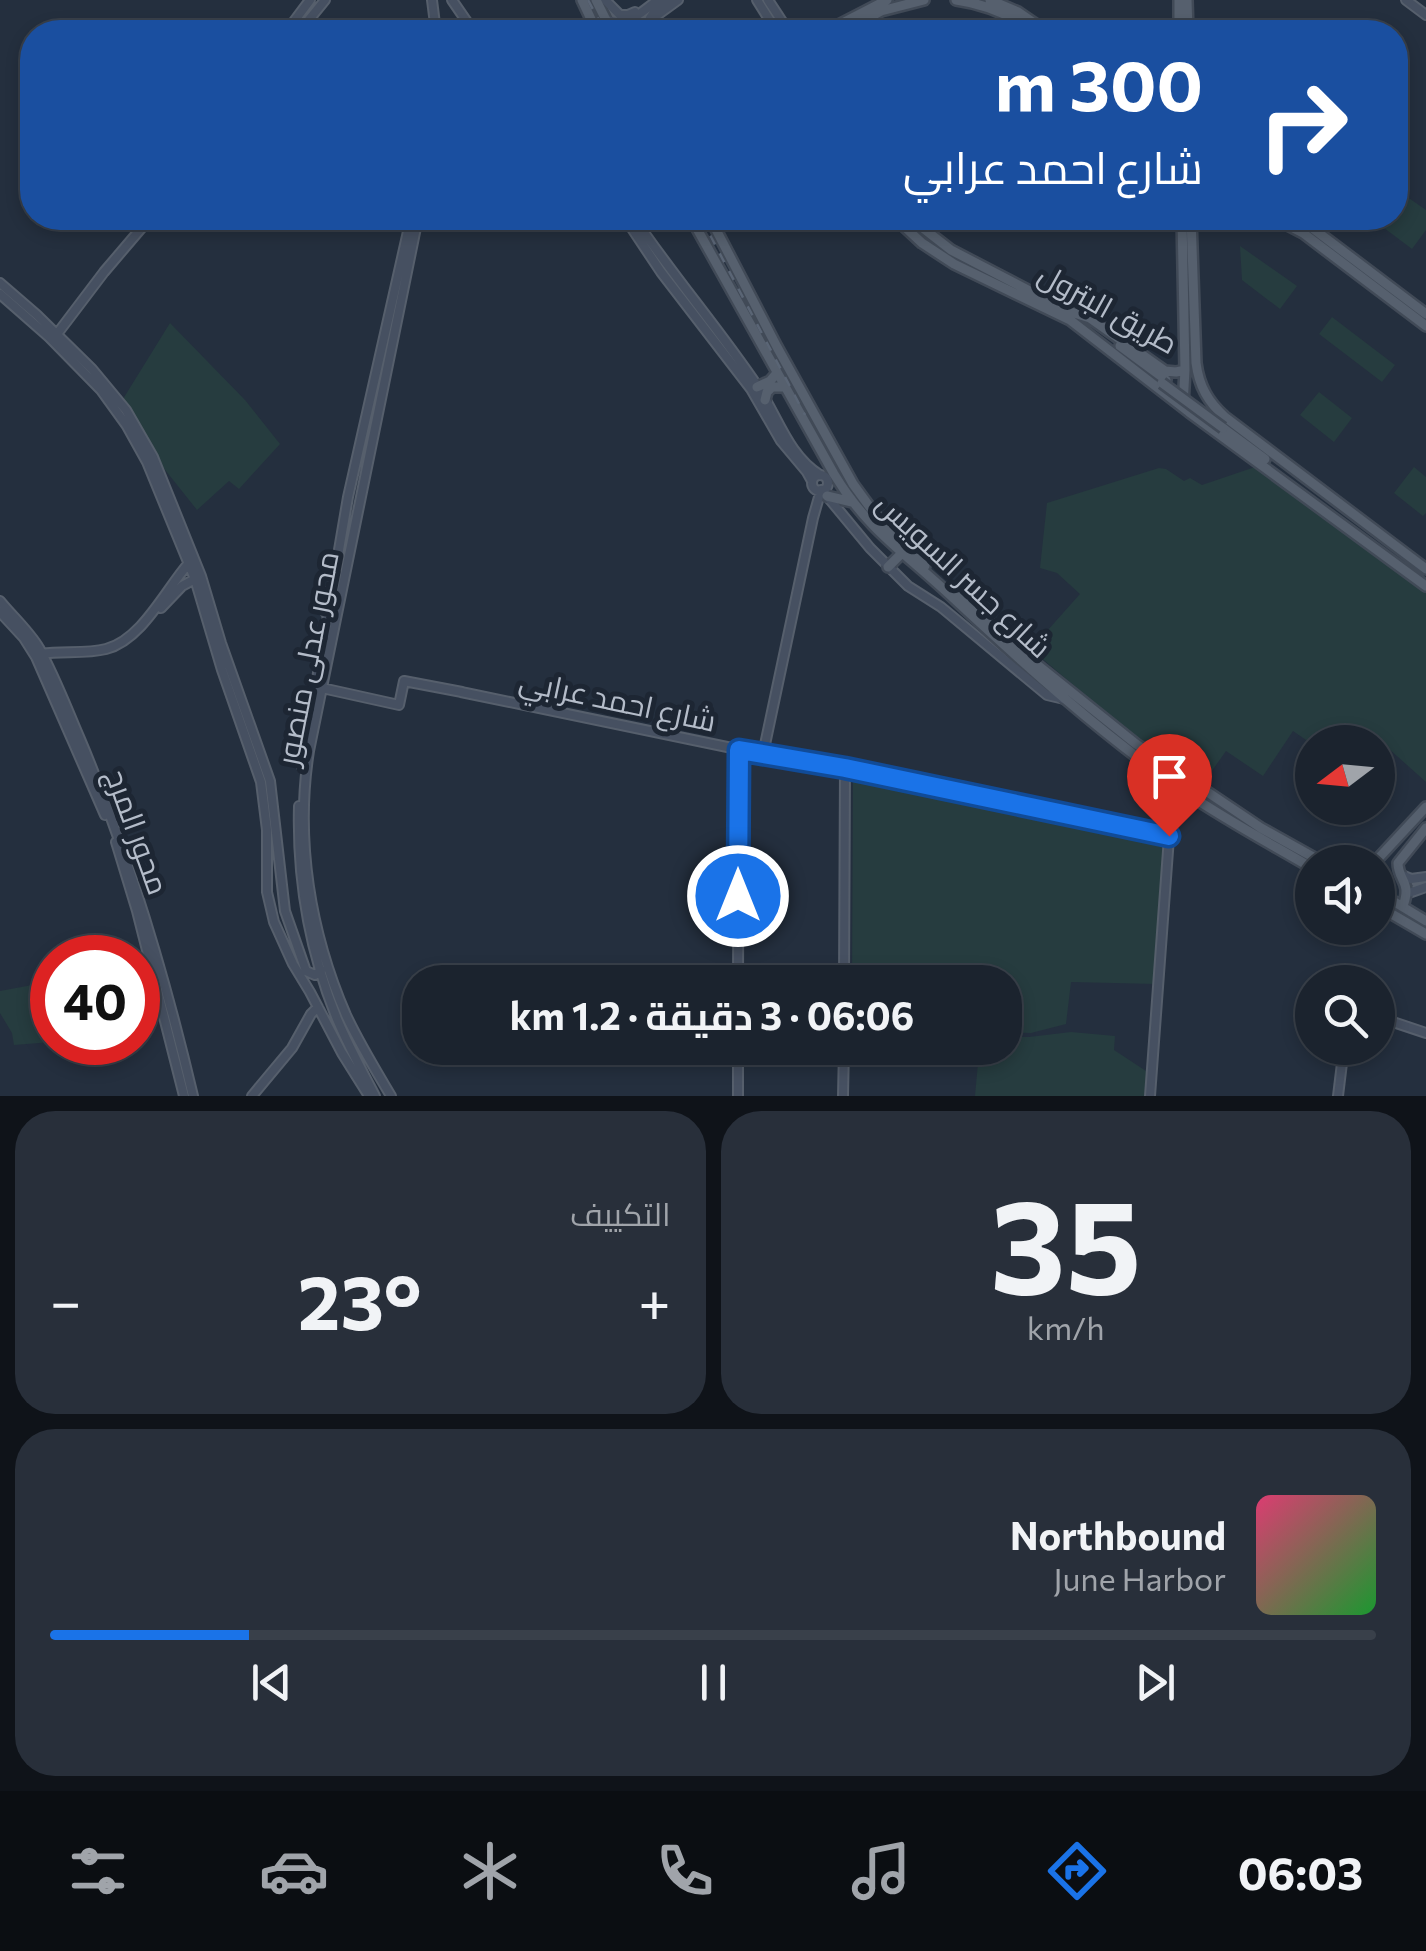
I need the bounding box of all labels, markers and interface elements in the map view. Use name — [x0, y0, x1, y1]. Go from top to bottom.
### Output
text: 300 m — [995, 40, 1203, 125]
icon: right — [1238, 60, 1368, 190]
text: شارع احمد عرابي — [903, 138, 1203, 193]
street label: طريق البترول — [1032, 254, 1185, 362]
street label: شارع جسر السويس — [867, 484, 1060, 667]
street label: محور عدلى منصور — [267, 548, 347, 771]
street label: شارع احمد عرابي — [515, 660, 720, 745]
north arrow — [1295, 725, 1395, 825]
map controls — [1295, 725, 1395, 1065]
pin — [1127, 734, 1212, 837]
icon: arrive — [1142, 749, 1197, 804]
street label: محور المرج — [95, 763, 179, 900]
position arrow — [686, 844, 790, 948]
button: sound — [1295, 845, 1395, 945]
speed limit sign: 40 — [30, 935, 160, 1065]
button: search — [1295, 965, 1395, 1065]
text: 06:06 · 3 دقيقة · 1.2 km — [510, 991, 914, 1038]
text: 35 — [990, 1162, 1142, 1321]
text: التكييف — [570, 1193, 671, 1233]
text: 23° — [298, 1254, 422, 1345]
text: − — [50, 1266, 81, 1333]
text: + — [638, 1266, 670, 1333]
text: km/h — [1027, 1307, 1105, 1347]
text: Northbound — [1010, 1511, 1226, 1558]
text: June Harbor — [1053, 1558, 1226, 1598]
icon: previous — [244, 1655, 299, 1710]
icon: pause — [686, 1655, 741, 1710]
icon: next — [1128, 1655, 1183, 1710]
icon: filters — [63, 1836, 133, 1906]
icon: car — [259, 1836, 329, 1906]
icon: climate — [455, 1836, 525, 1906]
icon: phone — [650, 1836, 720, 1906]
icon: music — [846, 1836, 916, 1906]
icon: directions — [1042, 1836, 1112, 1906]
text: 06:03 — [1238, 1844, 1363, 1899]

